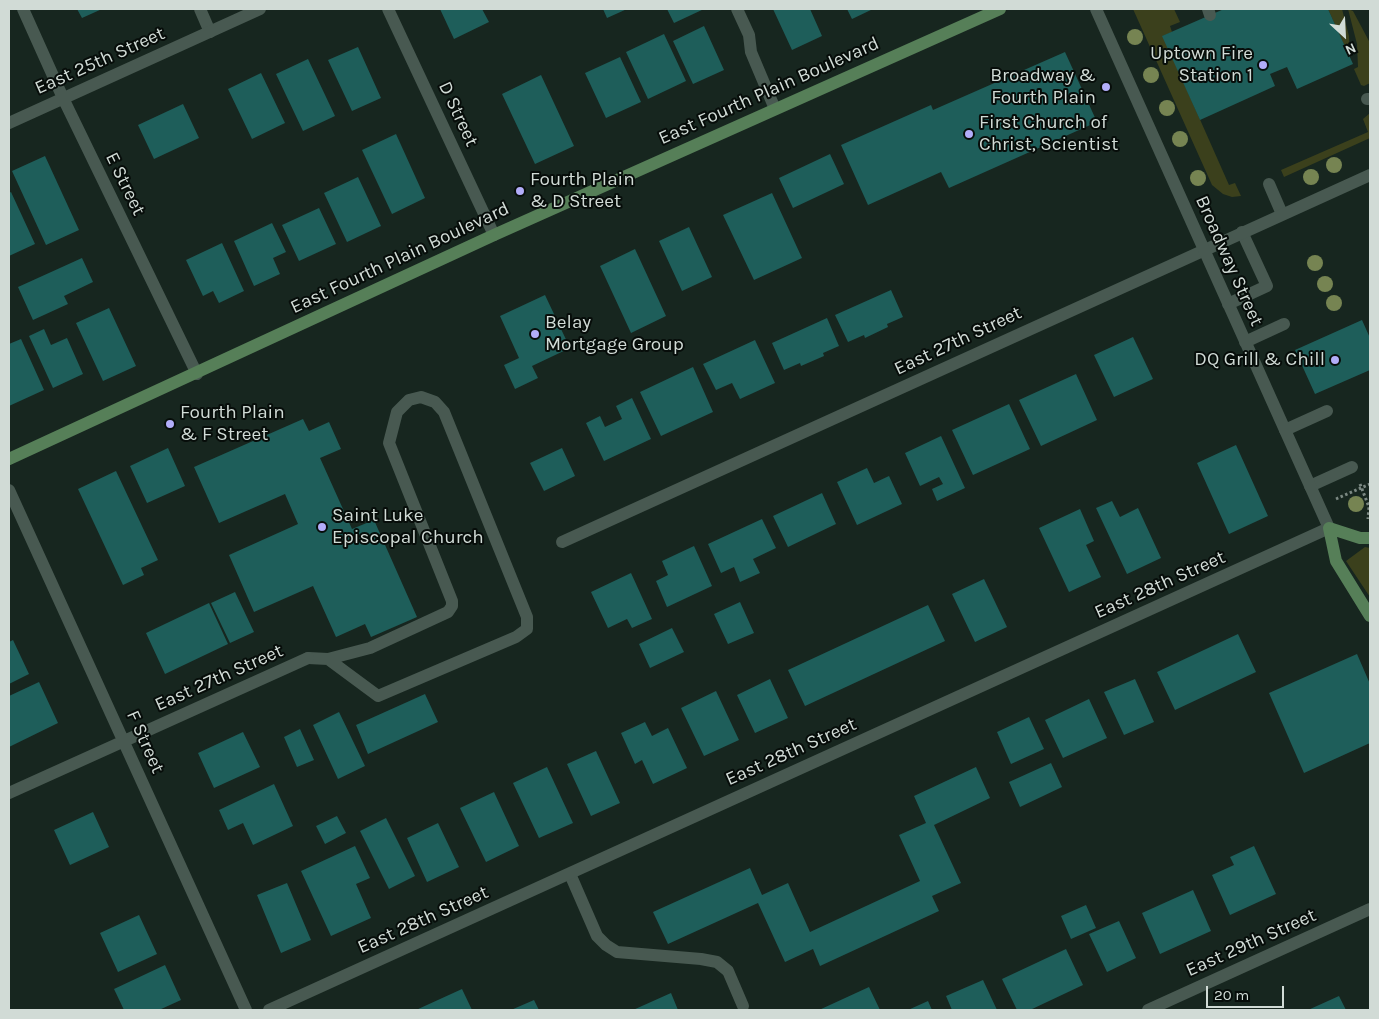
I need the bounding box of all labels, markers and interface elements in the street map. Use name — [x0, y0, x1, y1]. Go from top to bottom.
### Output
north arrow — [1319, 10, 1369, 60]
street label: East 25th Street — [32, 22, 168, 100]
street label: East Fourth Plain Boulevard — [655, 32, 883, 150]
text: N — [1342, 39, 1359, 59]
place label: Uptown Fire Station 1 — [1150, 43, 1253, 87]
marker: Uptown Fire Station 1 — [1257, 59, 1269, 71]
place label: Broadway & Fourth Plain — [990, 65, 1096, 109]
street label: D Street — [433, 78, 483, 150]
marker: Broadway & Fourth Plain — [1100, 81, 1112, 93]
place label: First Church of Christ, Scientist — [979, 112, 1118, 156]
marker: First Church of Christ, Scientist — [963, 128, 975, 140]
street label: E Street — [100, 149, 150, 219]
place label: Fourth Plain & D Street — [530, 169, 635, 213]
marker: Fourth Plain & D Street — [514, 185, 526, 197]
street label: Broadway Street — [1190, 192, 1268, 330]
street label: East Fourth Plain Boulevard — [287, 197, 513, 319]
street label: East 27th Street — [891, 302, 1025, 380]
place label: Belay Mortgage Group — [545, 312, 684, 356]
marker: Belay Mortgage Group — [529, 328, 541, 340]
place label: DQ Grill & Chill — [1194, 349, 1325, 371]
marker: DQ Grill & Chill — [1329, 354, 1341, 366]
place label: Fourth Plain & F Street — [180, 402, 285, 446]
marker: Fourth Plain & F Street — [164, 418, 176, 430]
place label: Saint Luke Episcopal Church — [332, 505, 484, 549]
marker: Saint Luke Episcopal Church — [316, 521, 328, 533]
street label: East 28th Street — [1091, 546, 1229, 624]
street label: East 27th Street — [151, 640, 287, 716]
street label: F Street — [121, 707, 169, 777]
street label: East 28th Street — [722, 713, 860, 791]
street label: East 28th Street — [354, 881, 492, 959]
street label: East 29th Street — [1182, 904, 1320, 982]
scale bar — [1209, 976, 1286, 1008]
text: 20 m — [1214, 986, 1249, 1004]

